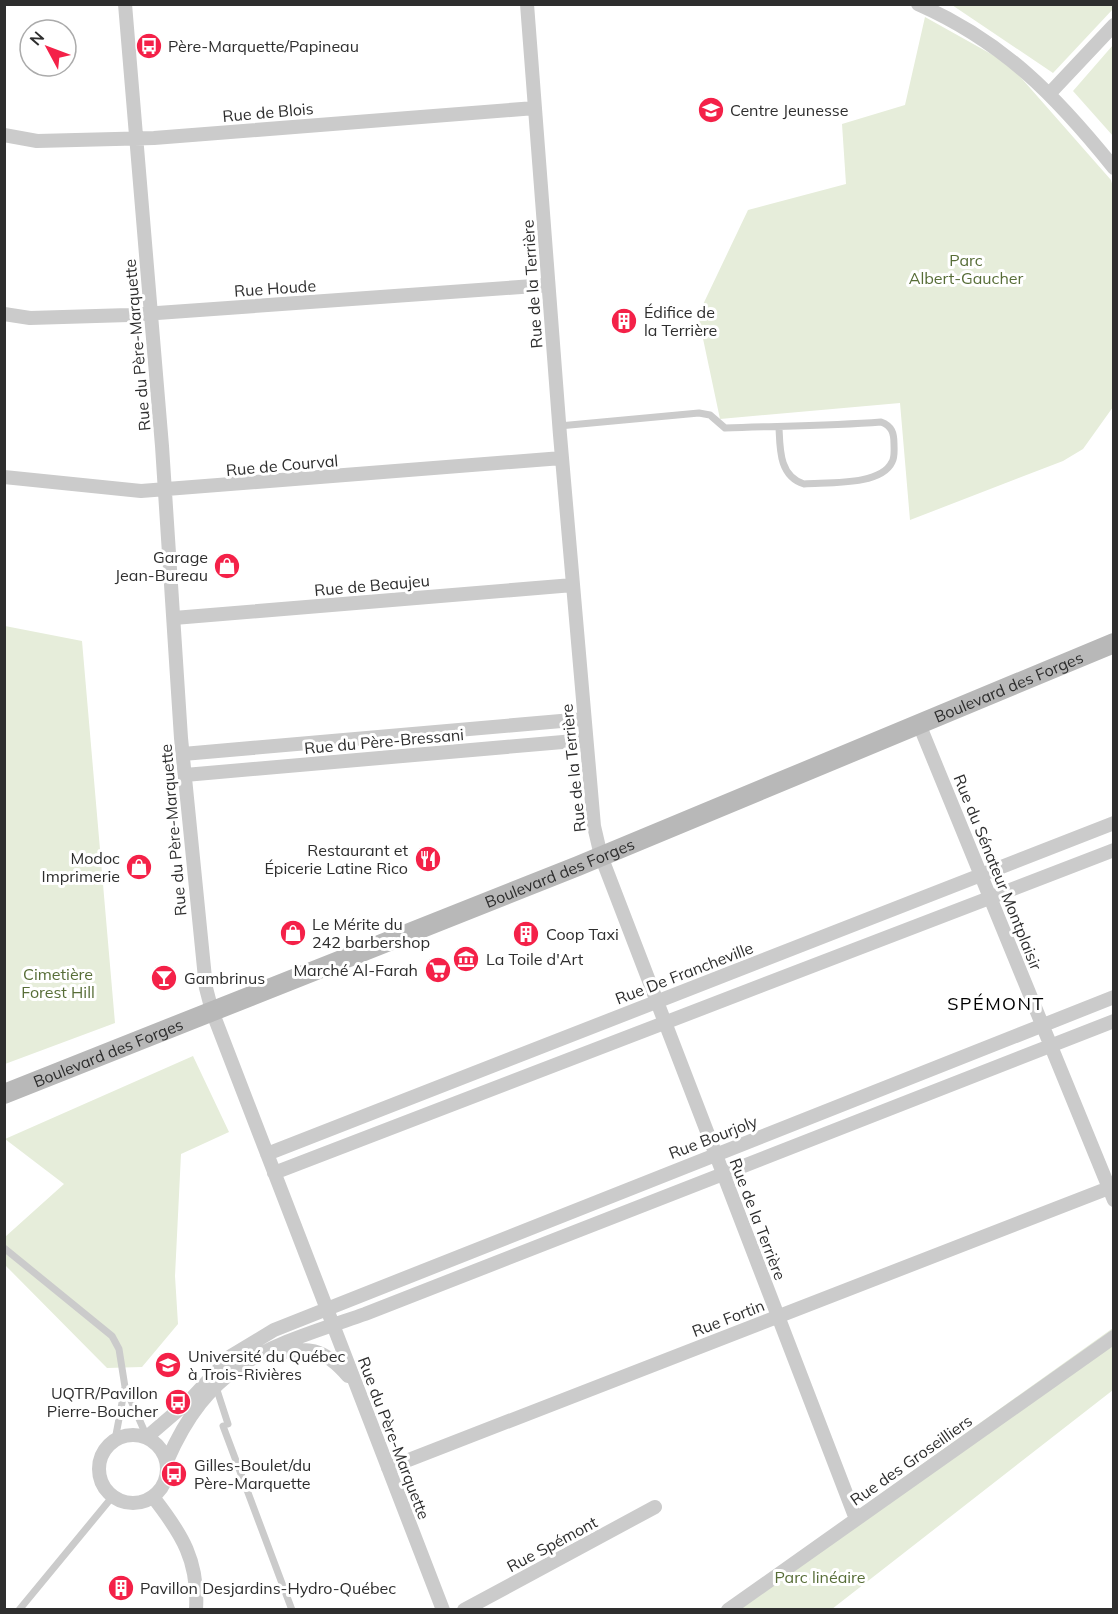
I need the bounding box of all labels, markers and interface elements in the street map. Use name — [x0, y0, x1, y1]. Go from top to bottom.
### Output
north arrow — [18, 18, 78, 78]
text: N — [25, 27, 48, 49]
bus stop icon: Père-Marquette/Papineau — [134, 31, 164, 61]
place label: Père-Marquette/Papineau — [168, 36, 359, 56]
school or university icon: Centre Jeunesse — [696, 95, 726, 125]
street label: Rue de Blois — [222, 98, 314, 126]
place label: Centre Jeunesse — [730, 100, 849, 120]
street label: Rue de la Terrière — [518, 219, 546, 349]
park label: Parc Albert-Gaucher — [909, 250, 1024, 288]
street label: Rue du Père-Marquette — [120, 258, 154, 432]
street label: Rue Houde — [233, 275, 317, 301]
place label: Édifice de la Terrière — [644, 302, 717, 340]
building icon: Édifice de la Terrière — [609, 306, 639, 336]
street label: Rue de Courval — [225, 450, 339, 480]
place label: Garage Jean-Bureau — [115, 547, 208, 585]
shop icon: Garage Jean-Bureau — [212, 551, 242, 581]
street label: Rue de Beaujeu — [313, 570, 431, 600]
street label: Boulevard des Forges — [931, 647, 1086, 727]
street label: Rue de la Terrière — [556, 703, 590, 833]
street label: Rue du Père-Bressani — [303, 724, 465, 758]
street label: Rue du Père-Marquette — [156, 743, 190, 917]
street label: Rue du Sénateur Montplaisir — [949, 771, 1047, 973]
street label: Boulevard des Forges — [482, 834, 637, 912]
place label: Restaurant et Épicerie Latine Rico — [264, 840, 408, 878]
restaurant icon: Restaurant et Épicerie Latine Rico — [413, 844, 443, 874]
place label: Modoc Imprimerie — [42, 848, 120, 886]
shop icon: Modoc Imprimerie — [124, 852, 154, 882]
place label: Le Mérite du 242 barbershop — [312, 914, 430, 952]
shop icon: Le Mérite du 242 barbershop — [278, 918, 308, 948]
building icon: Coop Taxi — [511, 919, 541, 949]
place label: Coop Taxi — [546, 924, 619, 944]
street label: Rue De Francheville — [612, 937, 756, 1009]
museum icon: La Toile d'Art — [451, 944, 481, 974]
place label: La Toile d'Art — [486, 949, 584, 969]
supermarket icon: Marché Al-Farah — [423, 955, 453, 985]
place label: Marché Al-Farah — [293, 960, 418, 980]
bar icon: Gambrinus — [149, 963, 179, 993]
park label: Cimetière Forest Hill — [21, 964, 95, 1002]
place label: Gambrinus — [184, 968, 265, 988]
district label: SPÉMONT — [947, 992, 1045, 1015]
street label: Boulevard des Forges — [30, 1014, 186, 1091]
street label: Rue Bourjoly — [666, 1111, 761, 1163]
street label: Rue de la Terrière — [726, 1155, 790, 1283]
street label: Rue Fortin — [689, 1295, 767, 1341]
place label: Université du Québec à Trois-Rivières — [188, 1346, 345, 1384]
school or university icon: Université du Québec à Trois-Rivières — [153, 1350, 183, 1380]
street label: Rue du Père-Marquette — [354, 1354, 434, 1522]
place label: UQTR/Pavillon Pierre-Boucher — [47, 1383, 158, 1421]
bus stop icon: UQTR/Pavillon Pierre-Boucher — [163, 1387, 193, 1417]
street label: Rue des Groseilliers — [846, 1410, 976, 1510]
place label: Gilles-Boulet/du Père-Marquette — [194, 1455, 311, 1493]
bus stop icon: Gilles-Boulet/du Père-Marquette — [159, 1459, 189, 1489]
street label: Rue Spémont — [503, 1512, 601, 1576]
park label: Parc linéaire — [775, 1567, 865, 1587]
building icon: Pavillon Desjardins-Hydro-Québec — [106, 1573, 136, 1603]
place label: Pavillon Desjardins-Hydro-Québec — [140, 1578, 396, 1598]

